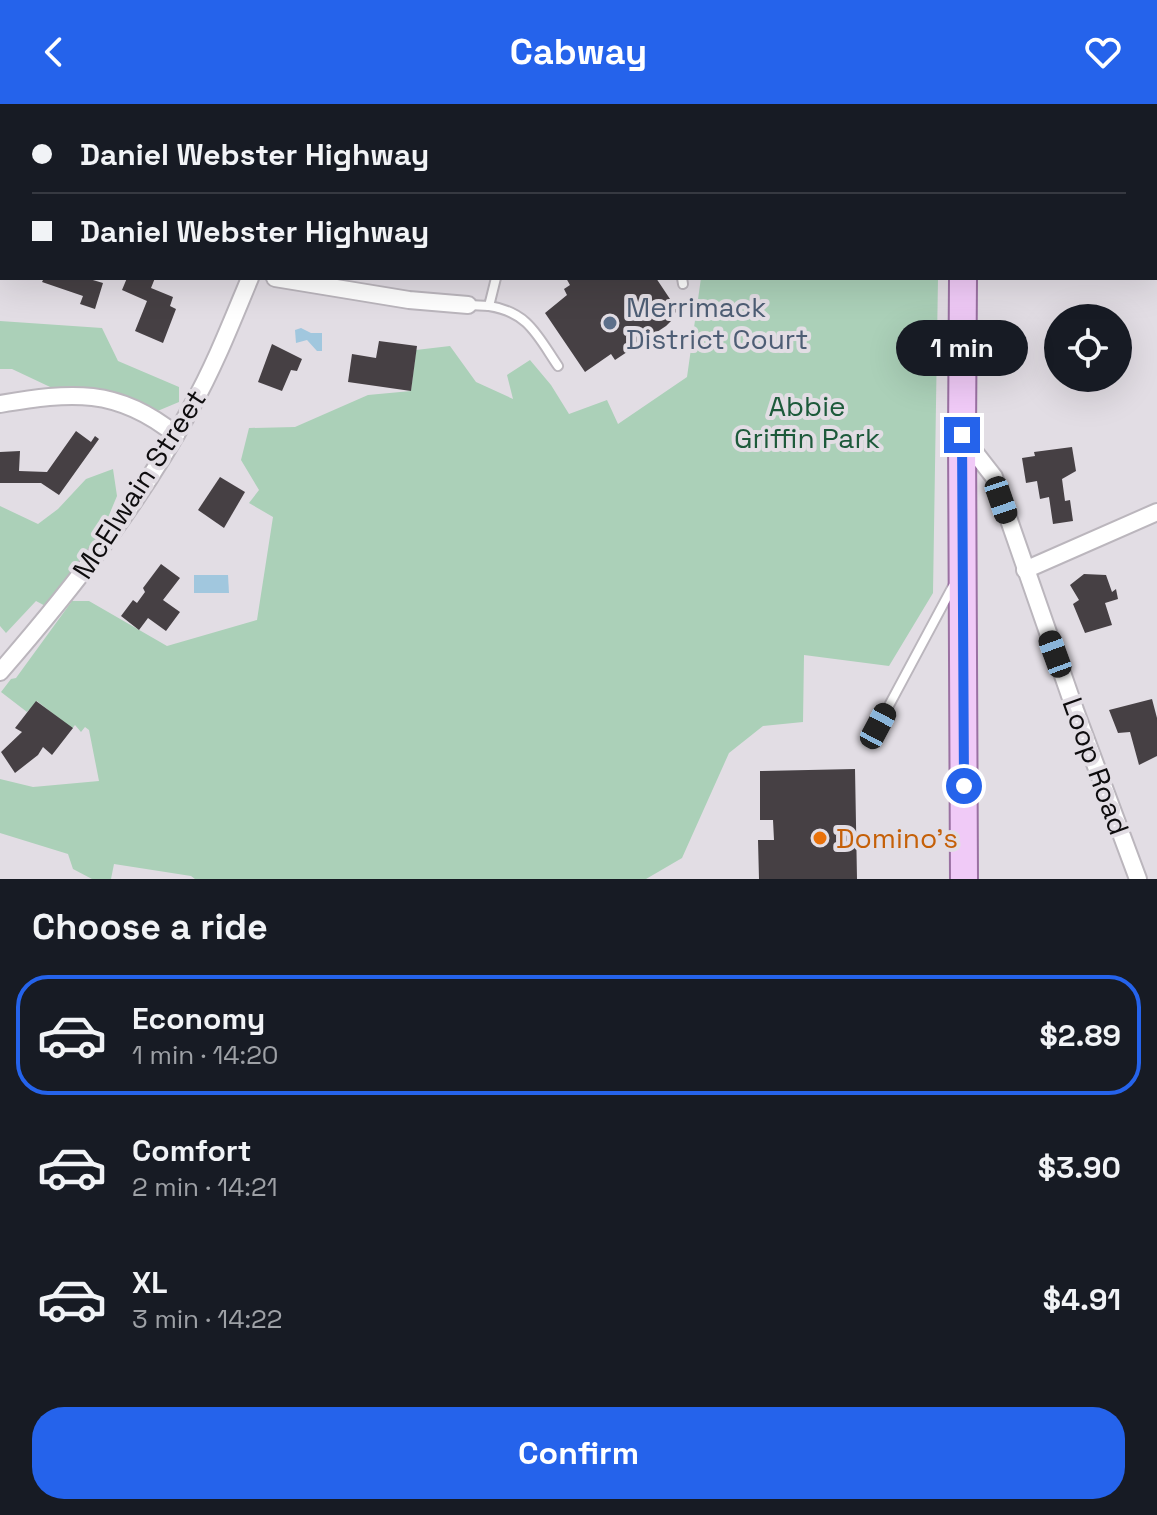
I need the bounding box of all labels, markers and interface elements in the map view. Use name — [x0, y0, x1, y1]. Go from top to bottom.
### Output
text: Cabway — [510, 29, 647, 75]
icon: back — [32, 30, 76, 74]
icon: heart — [1081, 30, 1125, 74]
text: Daniel Webster Highway — [80, 135, 429, 174]
text: Daniel Webster Highway — [80, 212, 429, 251]
place label: Merrimack District Court — [626, 289, 808, 357]
map controls — [1044, 304, 1132, 392]
button: locate — [1044, 304, 1132, 392]
marker: Merrimack District Court — [601, 314, 619, 332]
callout: 1 min — [896, 319, 1028, 375]
text: 1 min — [930, 331, 994, 365]
street label: McElwain Street — [64, 382, 214, 586]
park label: Abbie Griffin Park — [734, 388, 880, 456]
route end — [944, 417, 980, 453]
car — [982, 473, 1020, 527]
car — [1036, 627, 1074, 681]
street label: Loop Road — [1055, 692, 1137, 840]
car — [856, 699, 900, 753]
route start — [946, 768, 982, 804]
place label: Domino's — [836, 820, 958, 856]
marker: Domino's — [811, 829, 829, 847]
text: Choose a ride — [32, 904, 268, 950]
icon: car — [36, 999, 108, 1071]
text: Economy — [132, 999, 265, 1038]
text: $2.89 — [1040, 1016, 1121, 1055]
text: 1 min · 14:20 — [132, 1038, 278, 1072]
icon: car — [36, 1131, 108, 1203]
text: Comfort — [132, 1131, 251, 1170]
text: $3.90 — [1038, 1148, 1121, 1187]
text: 2 min · 14:21 — [132, 1170, 278, 1204]
icon: car — [36, 1263, 108, 1335]
text: XL — [132, 1263, 168, 1302]
text: $4.91 — [1043, 1280, 1121, 1319]
text: 3 min · 14:22 — [132, 1302, 282, 1336]
button: Confirm — [32, 1407, 1125, 1499]

